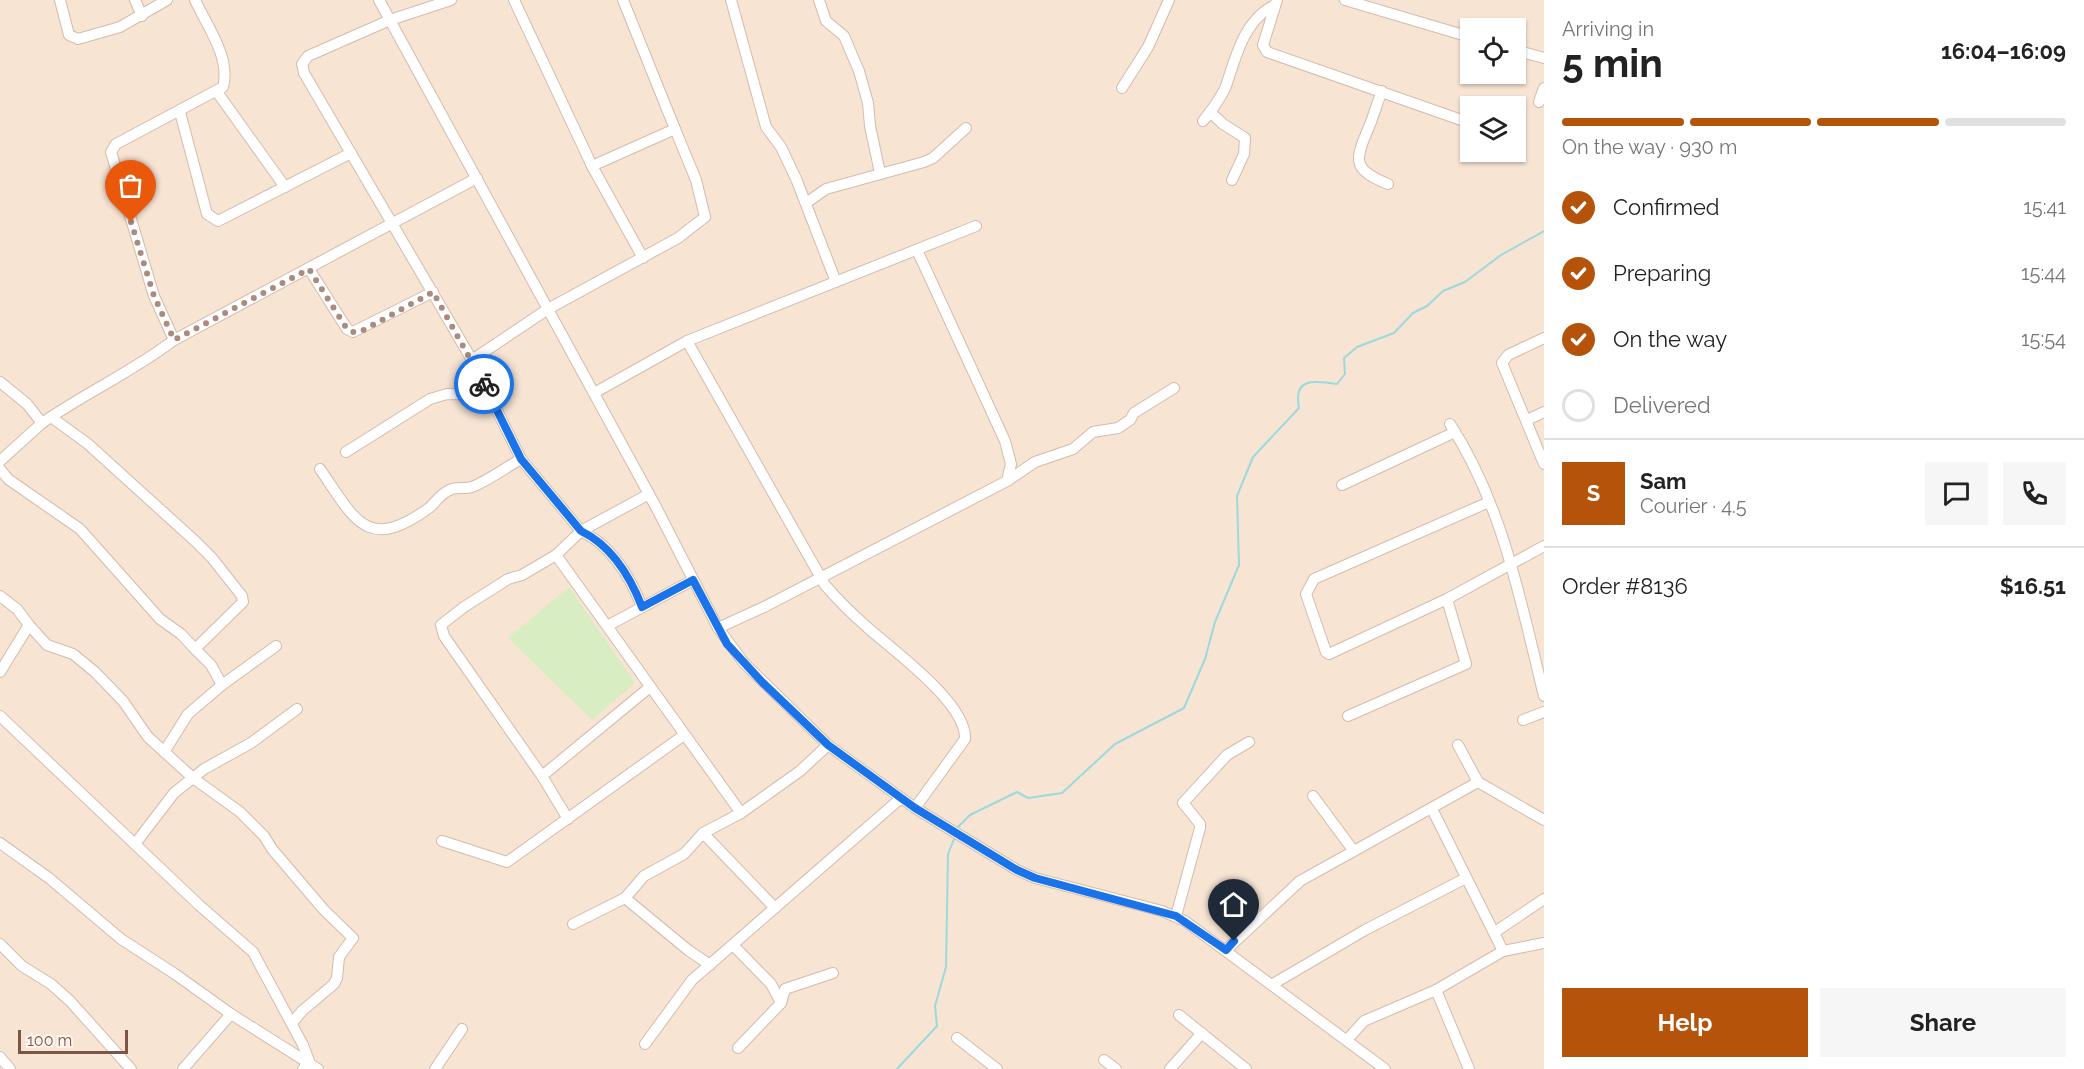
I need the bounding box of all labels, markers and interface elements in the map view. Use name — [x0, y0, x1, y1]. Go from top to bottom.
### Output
text: Arriving in — [1562, 17, 1654, 41]
map controls — [1460, 18, 1526, 162]
button: locate — [1460, 18, 1526, 84]
text: 16:04–16:09 — [1941, 38, 2066, 64]
text: 5 min — [1562, 40, 1663, 86]
button: layers — [1460, 96, 1526, 162]
text: On the way · 930 m — [1562, 135, 1737, 159]
pin — [105, 160, 156, 222]
icon: bag — [114, 169, 147, 202]
icon: check — [1562, 191, 1595, 224]
text: Confirmed — [1613, 194, 1720, 220]
text: 15:41 — [2023, 195, 2066, 219]
icon: check — [1562, 257, 1595, 290]
text: Preparing — [1613, 260, 1711, 286]
text: 15:44 — [2021, 261, 2066, 285]
icon: check — [1562, 323, 1595, 356]
text: On the way — [1613, 326, 1727, 352]
text: 15:54 — [2021, 327, 2066, 351]
courier — [454, 354, 514, 414]
icon: bike — [468, 368, 501, 401]
text: Delivered — [1613, 392, 1711, 418]
button: chat — [1925, 462, 1988, 525]
button: phone — [2003, 462, 2066, 525]
text: Sam — [1640, 468, 1687, 494]
text: S — [1587, 480, 1600, 506]
text: Courier · 4.5 — [1640, 494, 1747, 518]
text: Order #8136 — [1562, 573, 1688, 599]
text: $16.51 — [2000, 573, 2066, 599]
pin — [1208, 879, 1259, 941]
icon: home — [1217, 888, 1250, 921]
button: Help — [1562, 988, 1808, 1057]
button: Share — [1820, 988, 2066, 1057]
scale bar — [18, 1027, 128, 1054]
text: 100 m — [27, 1031, 72, 1050]

